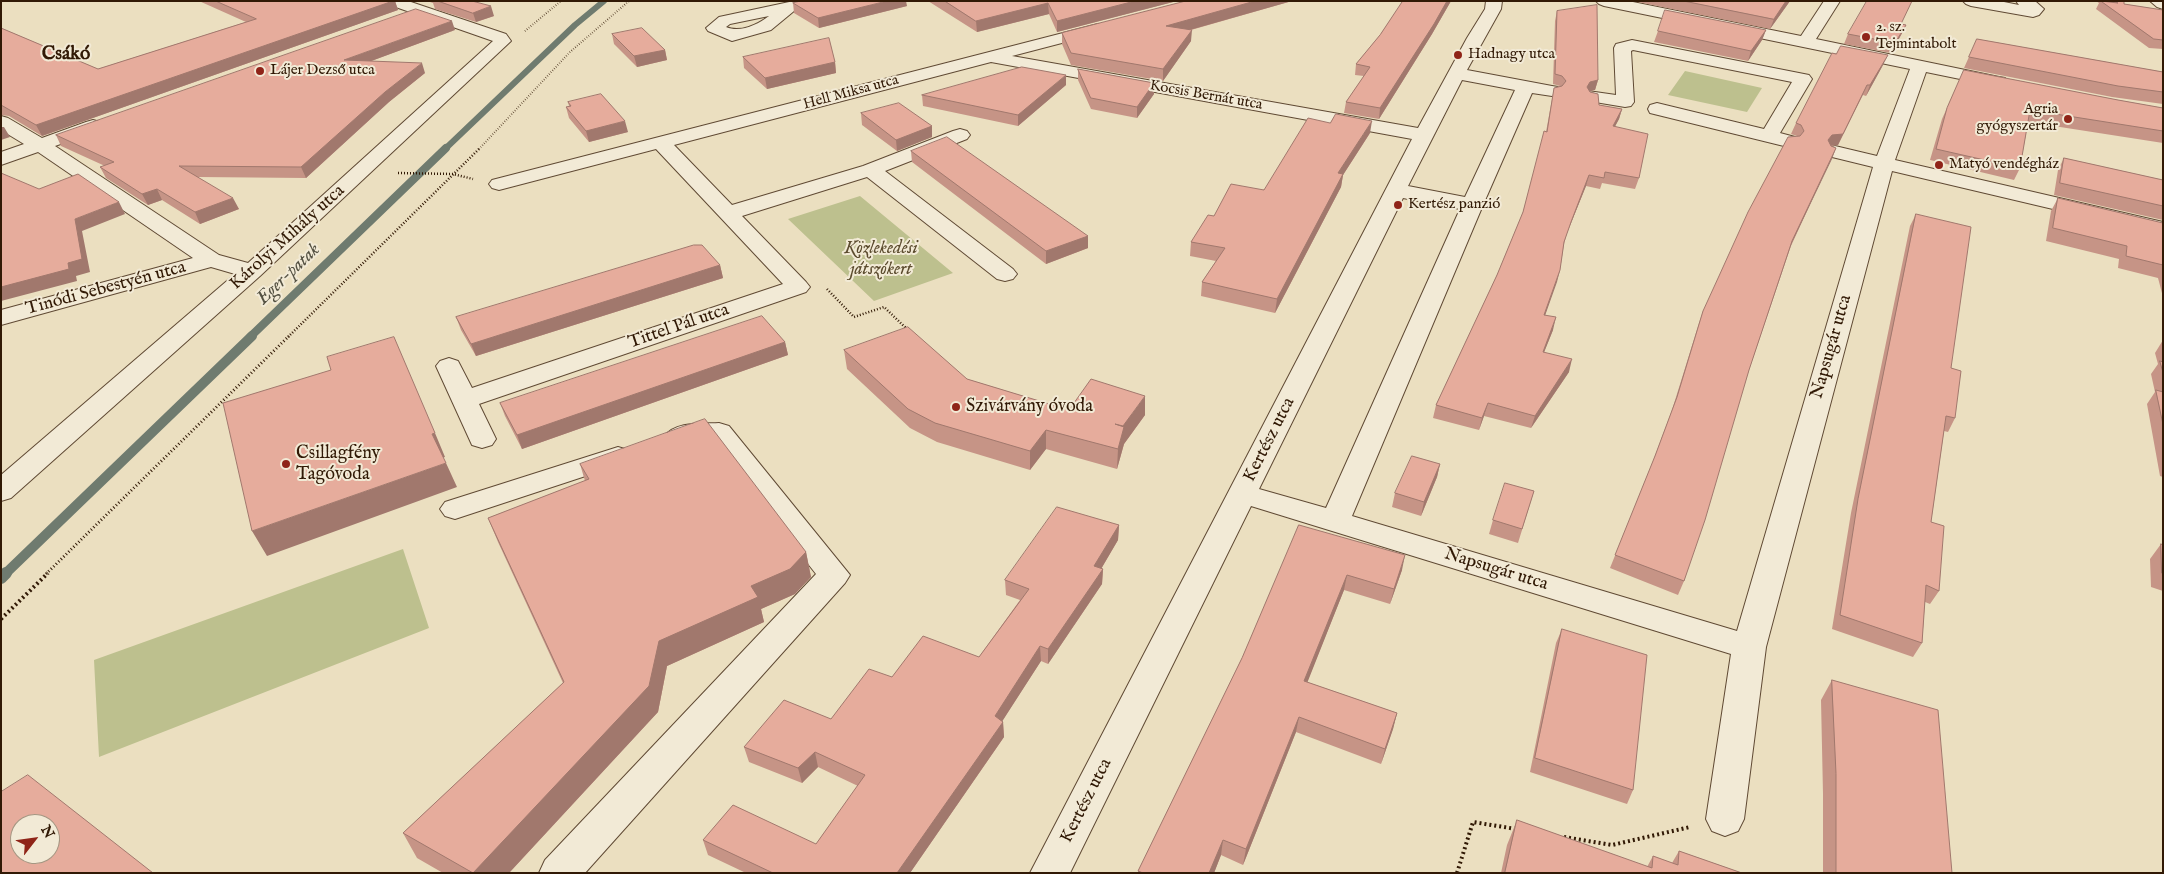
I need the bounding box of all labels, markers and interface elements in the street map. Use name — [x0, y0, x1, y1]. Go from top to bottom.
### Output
place label: 2. sz. Tejmintabolt — [1876, 19, 1957, 54]
marker: 2. sz. Tejmintabolt — [1860, 31, 1872, 43]
district label: Csákó — [42, 44, 90, 66]
place label: Hadnagy utca — [1468, 46, 1555, 64]
marker: Hadnagy utca — [1452, 49, 1464, 61]
place label: Lájer Dezső utca — [270, 62, 375, 80]
marker: Lájer Dezső utca — [254, 65, 266, 77]
street label: Hell Miksa utca — [801, 72, 901, 114]
street label: Kocsis Bernát utca — [1148, 77, 1264, 115]
place label: Agria gyógyszertár — [1976, 101, 2058, 136]
marker: Agria gyógyszertár — [2062, 113, 2074, 125]
place label: Matyó vendégház — [1949, 156, 2059, 174]
marker: Matyó vendégház — [1933, 159, 1945, 171]
street label: Károlyi Mihály utca — [226, 181, 350, 295]
place label: Kertész panzió — [1408, 196, 1500, 214]
marker: Kertész panzió — [1392, 199, 1404, 211]
park label: Közlekedési játszókert — [844, 238, 918, 280]
water label: Eger-patak — [253, 239, 325, 311]
street label: Tinódi Sebestyén utca — [24, 257, 188, 321]
street label: Napsugár utca — [1807, 292, 1857, 402]
street label: Tittel Pál utca — [626, 300, 732, 354]
street label: Kertész utca — [1240, 394, 1300, 486]
place label: Szivárvány óvoda — [966, 396, 1093, 418]
marker: Szivárvány óvoda — [950, 401, 962, 413]
place label: Csillagfény Tagóvoda — [296, 443, 380, 486]
marker: Csillagfény Tagóvoda — [280, 458, 292, 470]
street label: Napsugár utca — [1442, 544, 1550, 596]
street label: Kertész utca — [1057, 755, 1117, 847]
north arrow — [10, 814, 60, 864]
text: N — [36, 822, 58, 842]

